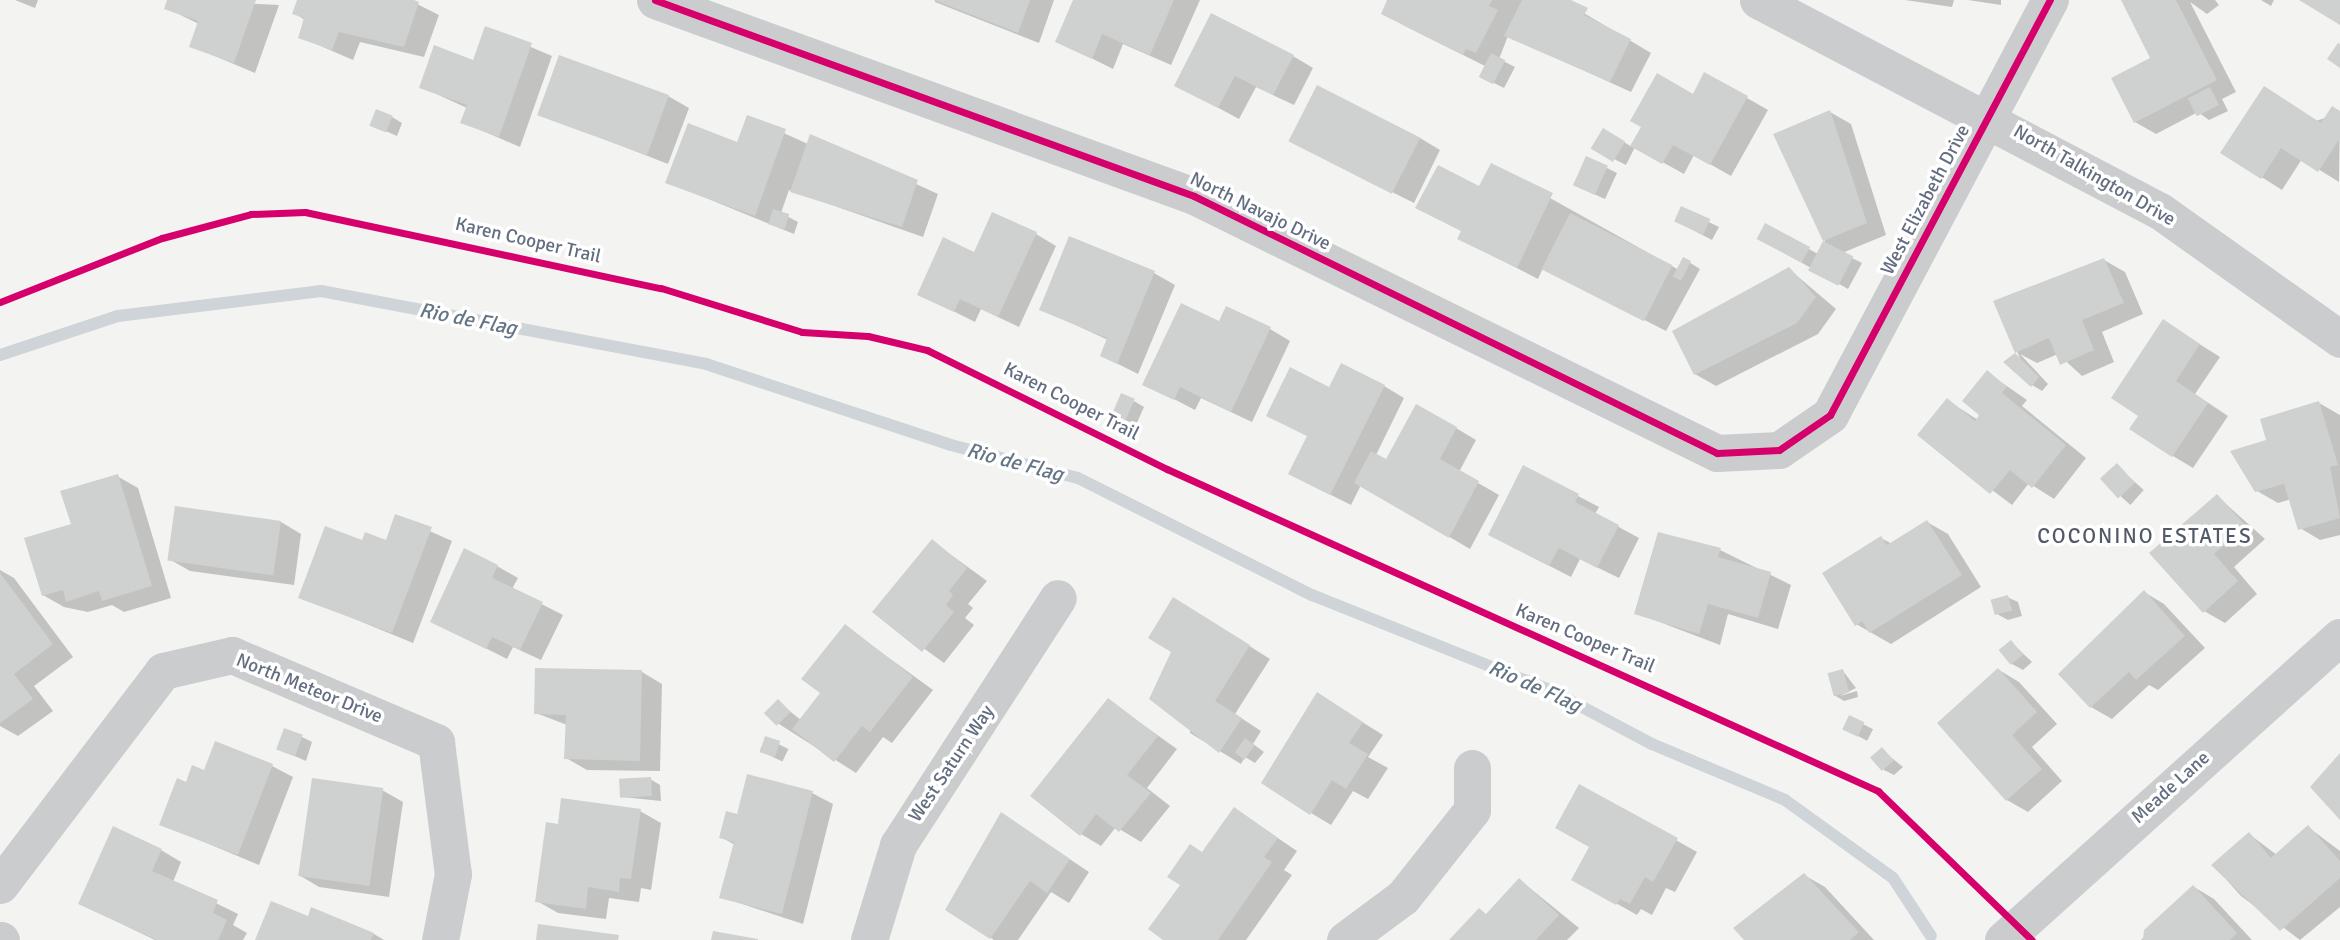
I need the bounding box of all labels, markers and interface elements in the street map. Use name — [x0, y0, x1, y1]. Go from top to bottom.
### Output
street label: North Talkington Drive — [2009, 120, 2179, 232]
street label: West Elizabeth Drive — [1877, 121, 1975, 279]
street label: North Navajo Drive — [1186, 168, 1334, 256]
street label: Karen Cooper Trail — [453, 213, 603, 269]
water label: Rio de Flag — [417, 297, 519, 341]
street label: Karen Cooper Trail — [999, 358, 1143, 446]
water label: Rio de Flag — [964, 437, 1066, 487]
district label: COCONINO ESTATES — [2039, 523, 2251, 549]
street label: Karen Cooper Trail — [1512, 599, 1658, 679]
street label: North Meteor Drive — [233, 649, 385, 729]
water label: Rio de Flag — [1485, 654, 1585, 718]
street label: West Saturn Way — [904, 701, 1000, 827]
street label: Meade Lane — [2127, 747, 2215, 829]

